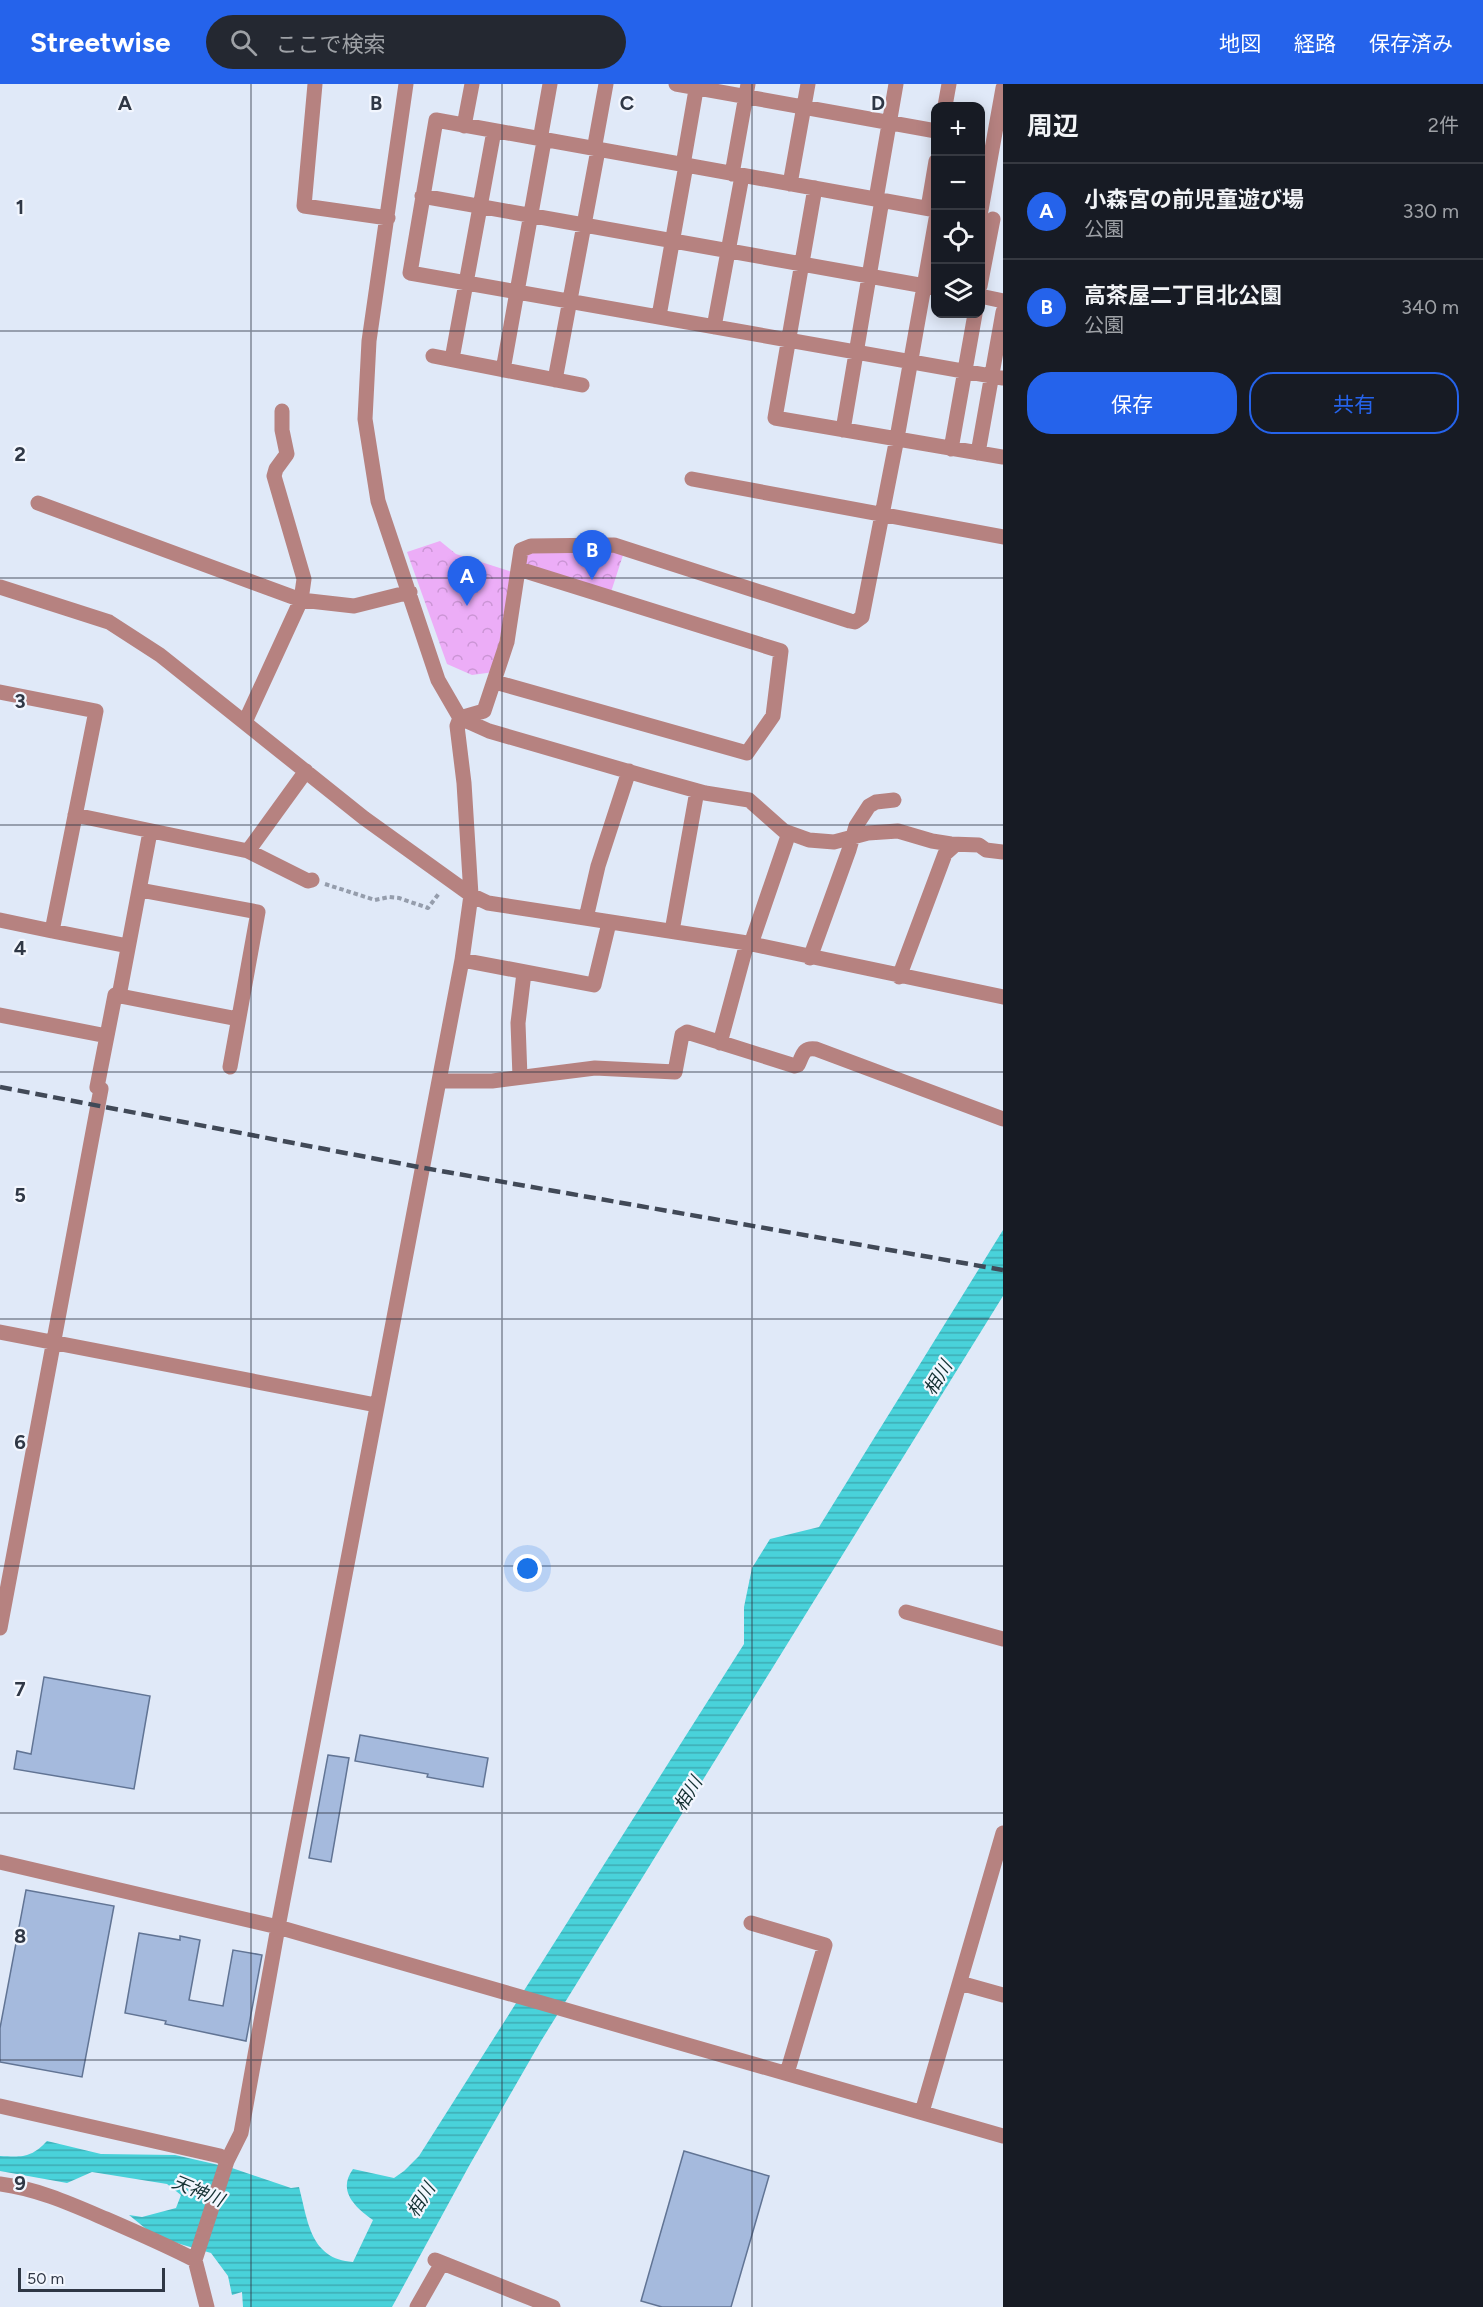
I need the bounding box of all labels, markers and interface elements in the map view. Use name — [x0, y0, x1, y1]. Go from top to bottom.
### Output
search box — [206, 15, 626, 69]
text: Streetwise — [30, 25, 170, 59]
icon: search — [227, 26, 260, 59]
text: ここで検索 — [275, 31, 385, 58]
text: 地図 — [1219, 31, 1261, 56]
text: 経路 — [1294, 31, 1336, 56]
text: 保存済み — [1369, 31, 1453, 56]
text: A — [118, 91, 133, 115]
text: B — [370, 91, 382, 115]
text: C — [620, 91, 634, 115]
text: D — [871, 91, 885, 115]
map controls — [931, 102, 985, 318]
button: + — [931, 102, 985, 156]
text: 周辺 — [1027, 110, 1079, 142]
text: 2件 — [1428, 113, 1459, 137]
button: − — [931, 156, 985, 210]
text: 小森宮の前児童遊び場 — [1084, 186, 1304, 213]
text: 1 — [16, 195, 24, 219]
text: A — [1039, 199, 1054, 223]
text: 330 m — [1402, 199, 1459, 223]
button: locate — [931, 210, 985, 264]
text: 公園 — [1084, 217, 1124, 241]
button: layers — [931, 264, 985, 318]
text: 高茶屋二丁目北公園 — [1084, 282, 1282, 309]
text: B — [1040, 295, 1053, 319]
text: 340 m — [1401, 295, 1459, 319]
text: 公園 — [1084, 313, 1124, 337]
button: 保存 — [1027, 372, 1237, 434]
button: 共有 — [1249, 372, 1459, 434]
text: 2 — [14, 442, 26, 466]
pin: B — [572, 530, 612, 580]
pin: A — [448, 556, 486, 606]
text: 3 — [14, 689, 26, 713]
text: 4 — [14, 936, 27, 960]
text: 5 — [14, 1183, 26, 1207]
water label: 相川 — [919, 1355, 958, 1399]
text: 6 — [14, 1430, 26, 1454]
your location — [513, 1554, 542, 1583]
text: 7 — [14, 1677, 26, 1701]
water label: 相川 — [669, 1771, 708, 1815]
text: 8 — [14, 1924, 26, 1948]
text: 9 — [14, 2171, 26, 2195]
water label: 天神川 — [169, 2171, 229, 2212]
water label: 相川 — [402, 2177, 441, 2221]
scale bar — [18, 2265, 165, 2292]
text: 50 m — [27, 2269, 64, 2288]

